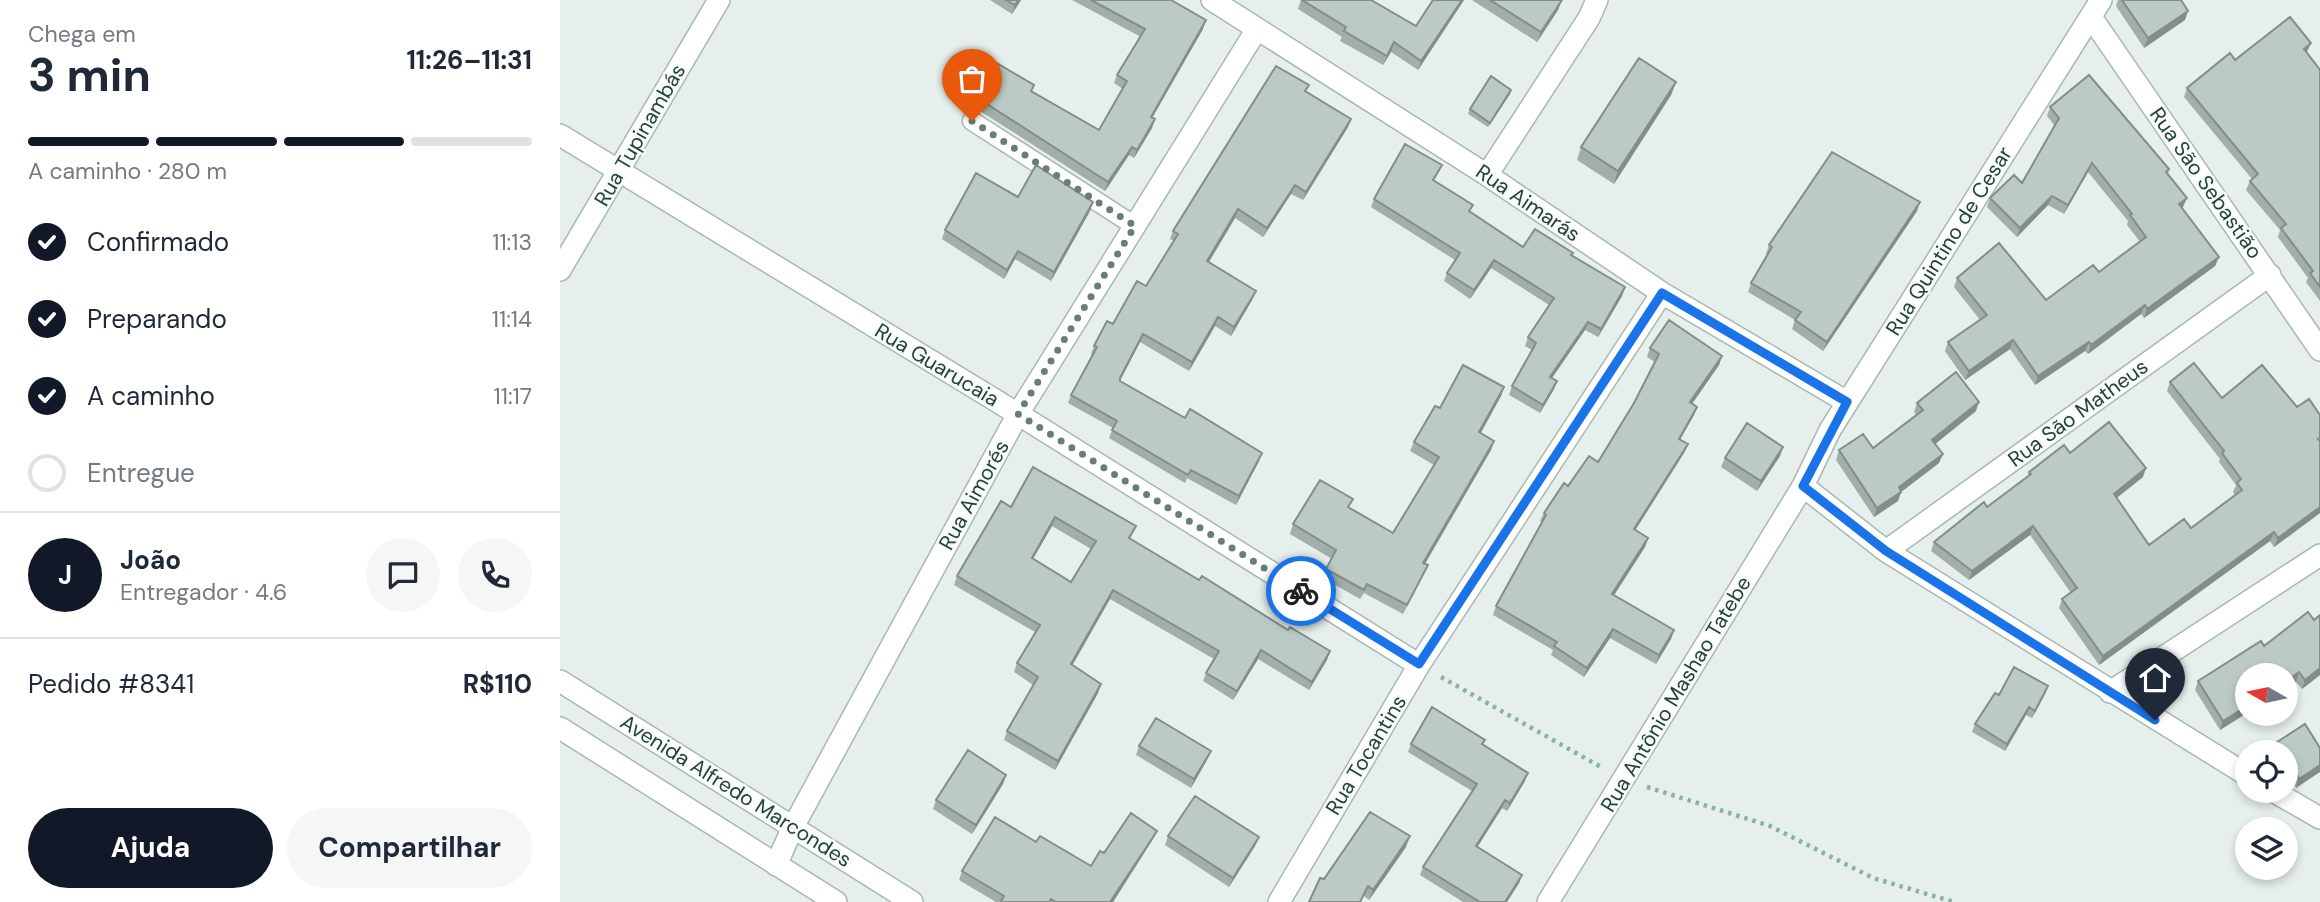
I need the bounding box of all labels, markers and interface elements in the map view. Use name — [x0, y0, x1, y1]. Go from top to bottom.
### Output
text: Chega em — [28, 19, 136, 49]
text: 11:26–11:31 — [406, 43, 532, 77]
text: 3 min — [28, 45, 151, 105]
pin — [942, 49, 1002, 121]
street label: Rua Tupinambás — [588, 59, 692, 211]
icon: bag — [953, 60, 991, 98]
street label: Rua São Sebastião — [2143, 102, 2269, 264]
street label: Rua Quintino de Cesar — [1879, 141, 2019, 341]
text: A caminho · 280 m — [28, 156, 227, 186]
street label: Rua Aimarás — [1470, 158, 1586, 248]
icon: check — [28, 223, 66, 261]
text: Confirmado — [87, 225, 229, 259]
text: 11:13 — [492, 227, 532, 257]
icon: check — [28, 300, 66, 338]
text: Preparando — [87, 302, 227, 336]
text: 11:14 — [492, 304, 532, 334]
street label: Rua Guarucaia — [870, 317, 1004, 413]
street label: Rua São Matheus — [2002, 353, 2154, 473]
icon: check — [28, 377, 66, 415]
text: A caminho — [87, 379, 215, 413]
text: 11:17 — [494, 381, 532, 411]
street label: Rua Aimorés — [932, 435, 1016, 555]
text: Entregue — [87, 456, 195, 490]
button: chat — [366, 538, 440, 612]
button: phone — [458, 538, 532, 612]
text: João — [120, 543, 181, 577]
courier — [1266, 556, 1336, 626]
text: J — [58, 558, 72, 592]
street label: Rua Antônio Mashao Tatebe — [1594, 571, 1758, 817]
icon: bike — [1282, 572, 1320, 610]
text: Entregador · 4.6 — [120, 577, 287, 607]
pin — [2125, 648, 2185, 720]
icon: home — [2136, 659, 2174, 697]
north arrow — [2235, 663, 2298, 726]
map controls — [2235, 663, 2298, 880]
text: Pedido #8341 — [28, 667, 194, 701]
text: R$110 — [463, 667, 532, 701]
street label: Rua Tocantins — [1319, 690, 1413, 820]
street label: Avenida Alfredo Marcondes — [615, 708, 857, 874]
button: locate — [2235, 740, 2298, 803]
button: Ajuda — [28, 808, 273, 888]
button: Compartilhar — [287, 808, 532, 888]
button: layers — [2235, 817, 2298, 880]

